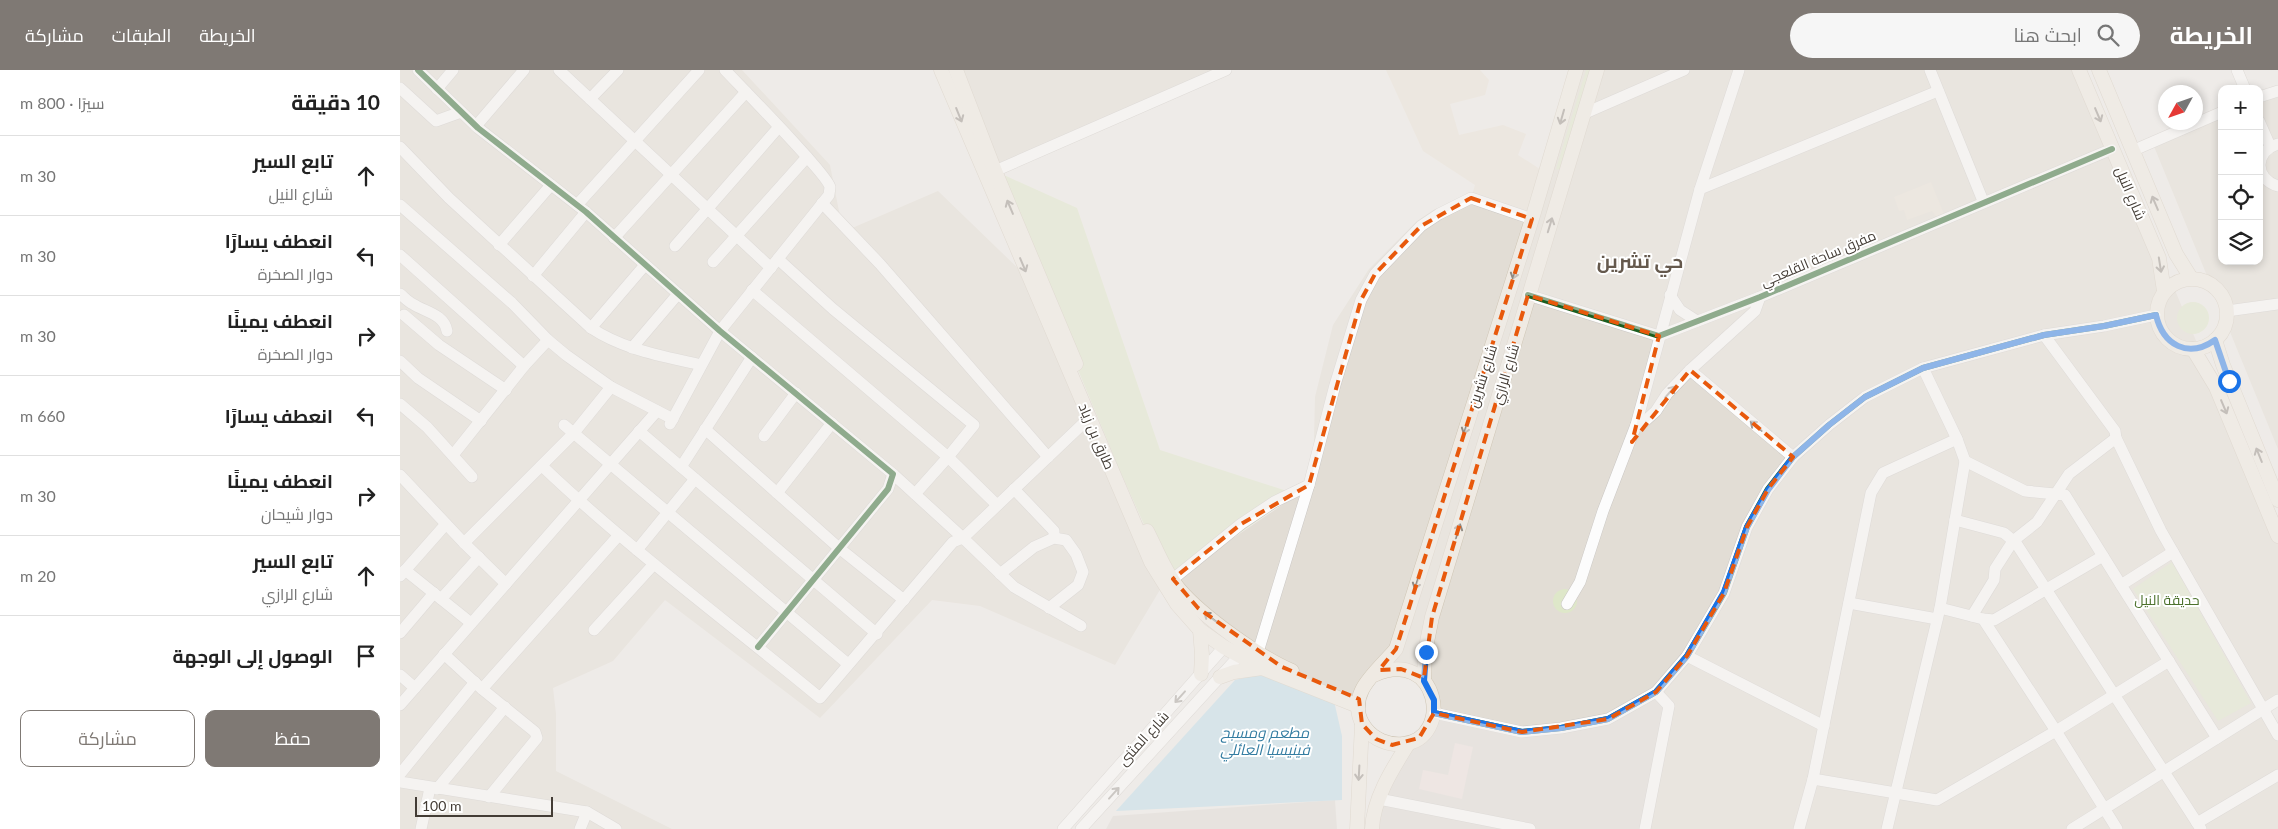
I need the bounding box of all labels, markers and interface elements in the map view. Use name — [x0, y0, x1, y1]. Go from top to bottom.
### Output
search box — [1790, 13, 2140, 58]
text: الخريطة — [2170, 20, 2253, 49]
icon: search — [2094, 21, 2122, 49]
text: ابحث هنا — [2013, 23, 2082, 46]
text: مشاركة — [25, 24, 84, 46]
text: الطبقات — [112, 24, 171, 46]
text: الخريطة — [199, 24, 256, 46]
north arrow — [2158, 85, 2203, 130]
map controls — [2218, 85, 2263, 265]
button: + — [2218, 85, 2263, 130]
text: 10 دقيقة — [291, 89, 380, 114]
text: سيرًا · 800 m — [20, 93, 105, 112]
one-way arrow — [955, 107, 965, 122]
one-way arrow — [2094, 107, 2103, 122]
one-way arrow — [1557, 108, 1567, 124]
button: − — [2218, 130, 2263, 175]
text: تابع السير — [253, 149, 333, 172]
icon: ahead — [352, 162, 380, 190]
street label: شارع النيل — [2111, 164, 2150, 223]
text: 30 m — [20, 166, 56, 185]
button: locate — [2218, 175, 2263, 220]
text: شارع النيل — [269, 184, 333, 203]
one-way arrow — [2149, 196, 2159, 211]
one-way arrow — [1005, 200, 1015, 215]
one-way arrow — [1545, 217, 1555, 233]
button: layers — [2218, 220, 2263, 265]
street label: مفرق ساحة القلعجي — [1758, 226, 1880, 294]
text: انعطف يسارًا — [225, 229, 333, 252]
icon: left — [352, 242, 380, 270]
text: 30 m — [20, 246, 56, 265]
district label: حي تشرين — [1597, 249, 1683, 277]
one-way arrow — [2155, 256, 2165, 272]
one-way arrow — [1018, 257, 1028, 272]
text: دوار الصخرة — [258, 264, 333, 283]
one-way arrow — [1510, 264, 1520, 280]
text: انعطف يمينًا — [227, 309, 333, 332]
icon: right — [352, 322, 380, 350]
text: 30 m — [20, 326, 56, 345]
street label: شارع تشرين — [1464, 342, 1501, 410]
street label: شارع الرازي — [1488, 342, 1526, 408]
text: دوار الصخرة — [258, 344, 333, 363]
route start — [2218, 370, 2241, 393]
one-way arrow — [1664, 386, 1675, 399]
one-way arrow — [2220, 399, 2230, 414]
street label: طارق بن زياد — [1074, 400, 1119, 472]
icon: left — [352, 402, 380, 430]
text: انعطف يسارًا — [225, 404, 333, 427]
text: 660 m — [20, 406, 65, 425]
one-way arrow — [1461, 419, 1470, 435]
one-way arrow — [1749, 420, 1762, 431]
one-way arrow — [2254, 448, 2263, 463]
text: انعطف يمينًا — [227, 469, 333, 492]
icon: right — [352, 482, 380, 510]
text: 30 m — [20, 486, 56, 505]
text: دوار شيحان — [261, 504, 333, 523]
one-way arrow — [1453, 524, 1463, 540]
text: تابع السير — [253, 549, 333, 572]
icon: ahead — [352, 562, 380, 590]
text: 20 m — [20, 566, 56, 585]
one-way arrow — [1412, 574, 1421, 589]
text: شارع الرازي — [262, 584, 333, 603]
park label: حديقة النيل — [2134, 591, 2200, 608]
one-way arrow — [1203, 612, 1217, 622]
route end — [1415, 641, 1438, 664]
icon: arrive — [352, 642, 380, 670]
text: الوصول إلى الوجهة — [172, 644, 333, 667]
one-way arrow — [1174, 690, 1186, 703]
street label: شارع المثنى — [1114, 707, 1173, 769]
button: مشاركة — [20, 710, 195, 767]
button: حفظ — [205, 710, 380, 767]
water label: مطعم ومسبح فينيسيا العائلي — [1220, 723, 1311, 762]
one-way arrow — [1355, 765, 1364, 781]
one-way arrow — [1108, 786, 1120, 799]
scale bar — [415, 794, 552, 817]
text: 100 m — [422, 797, 461, 814]

